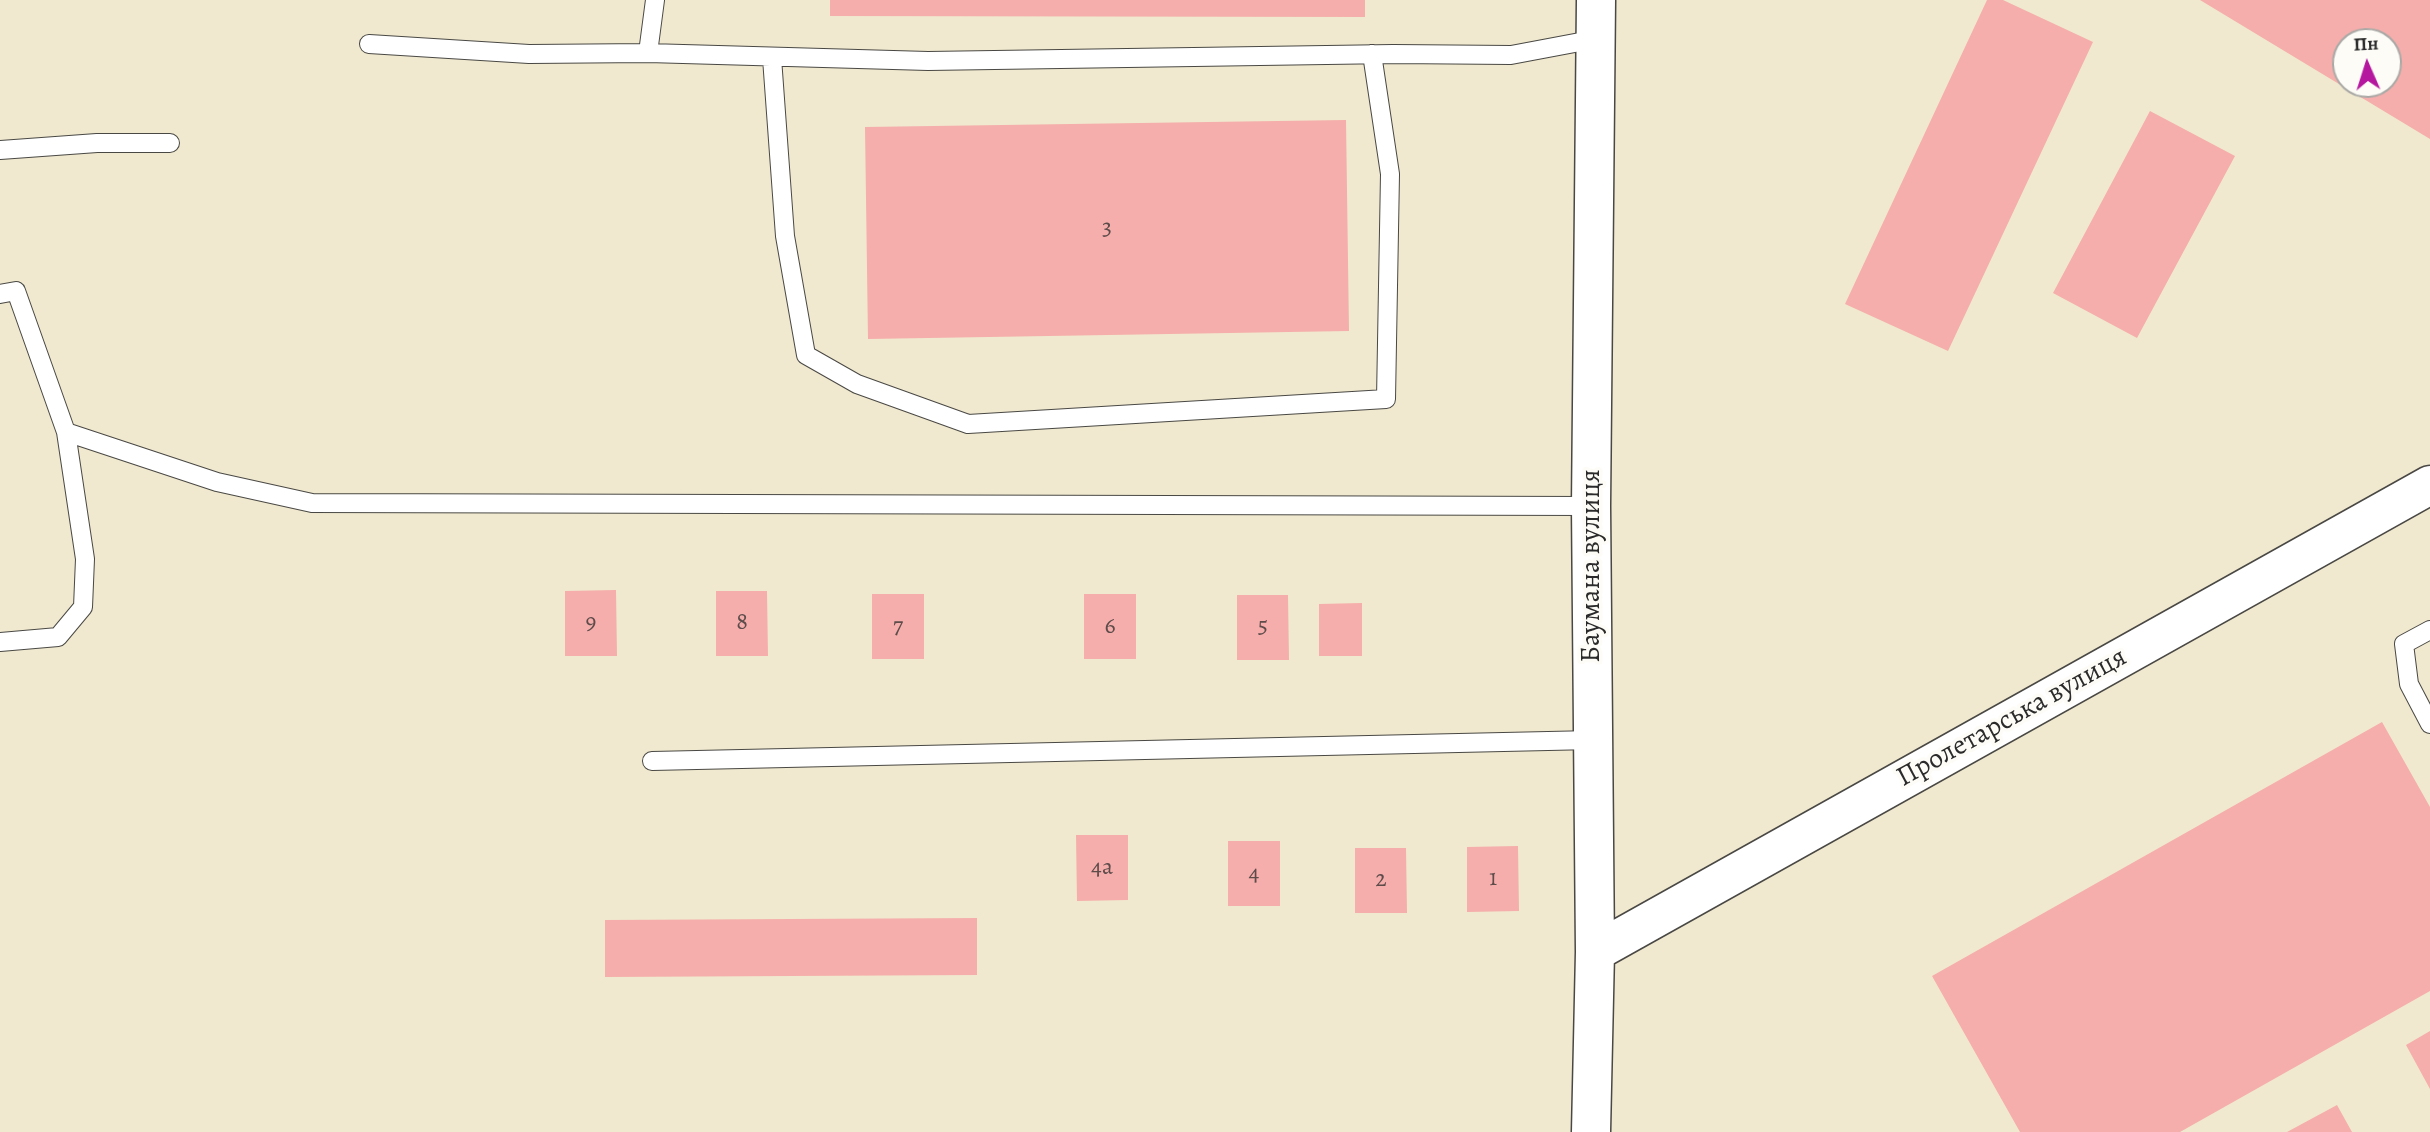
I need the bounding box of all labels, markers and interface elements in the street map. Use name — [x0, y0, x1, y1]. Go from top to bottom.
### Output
north arrow — [2332, 28, 2402, 98]
text: Пн — [2353, 30, 2379, 58]
house number: 3 — [1102, 215, 1112, 243]
street label: Баумана вулиця — [1575, 469, 1609, 663]
house number: 9 — [586, 609, 596, 637]
house number: 8 — [736, 609, 748, 637]
house number: 7 — [893, 613, 903, 641]
house number: 6 — [1104, 613, 1116, 641]
house number: 5 — [1258, 613, 1268, 641]
street label: Пролетарська вулиця — [1891, 641, 2133, 795]
house number: 4а — [1091, 854, 1113, 882]
house number: 4 — [1249, 860, 1259, 888]
house number: 1 — [1489, 865, 1497, 893]
house number: 2 — [1375, 866, 1387, 894]

